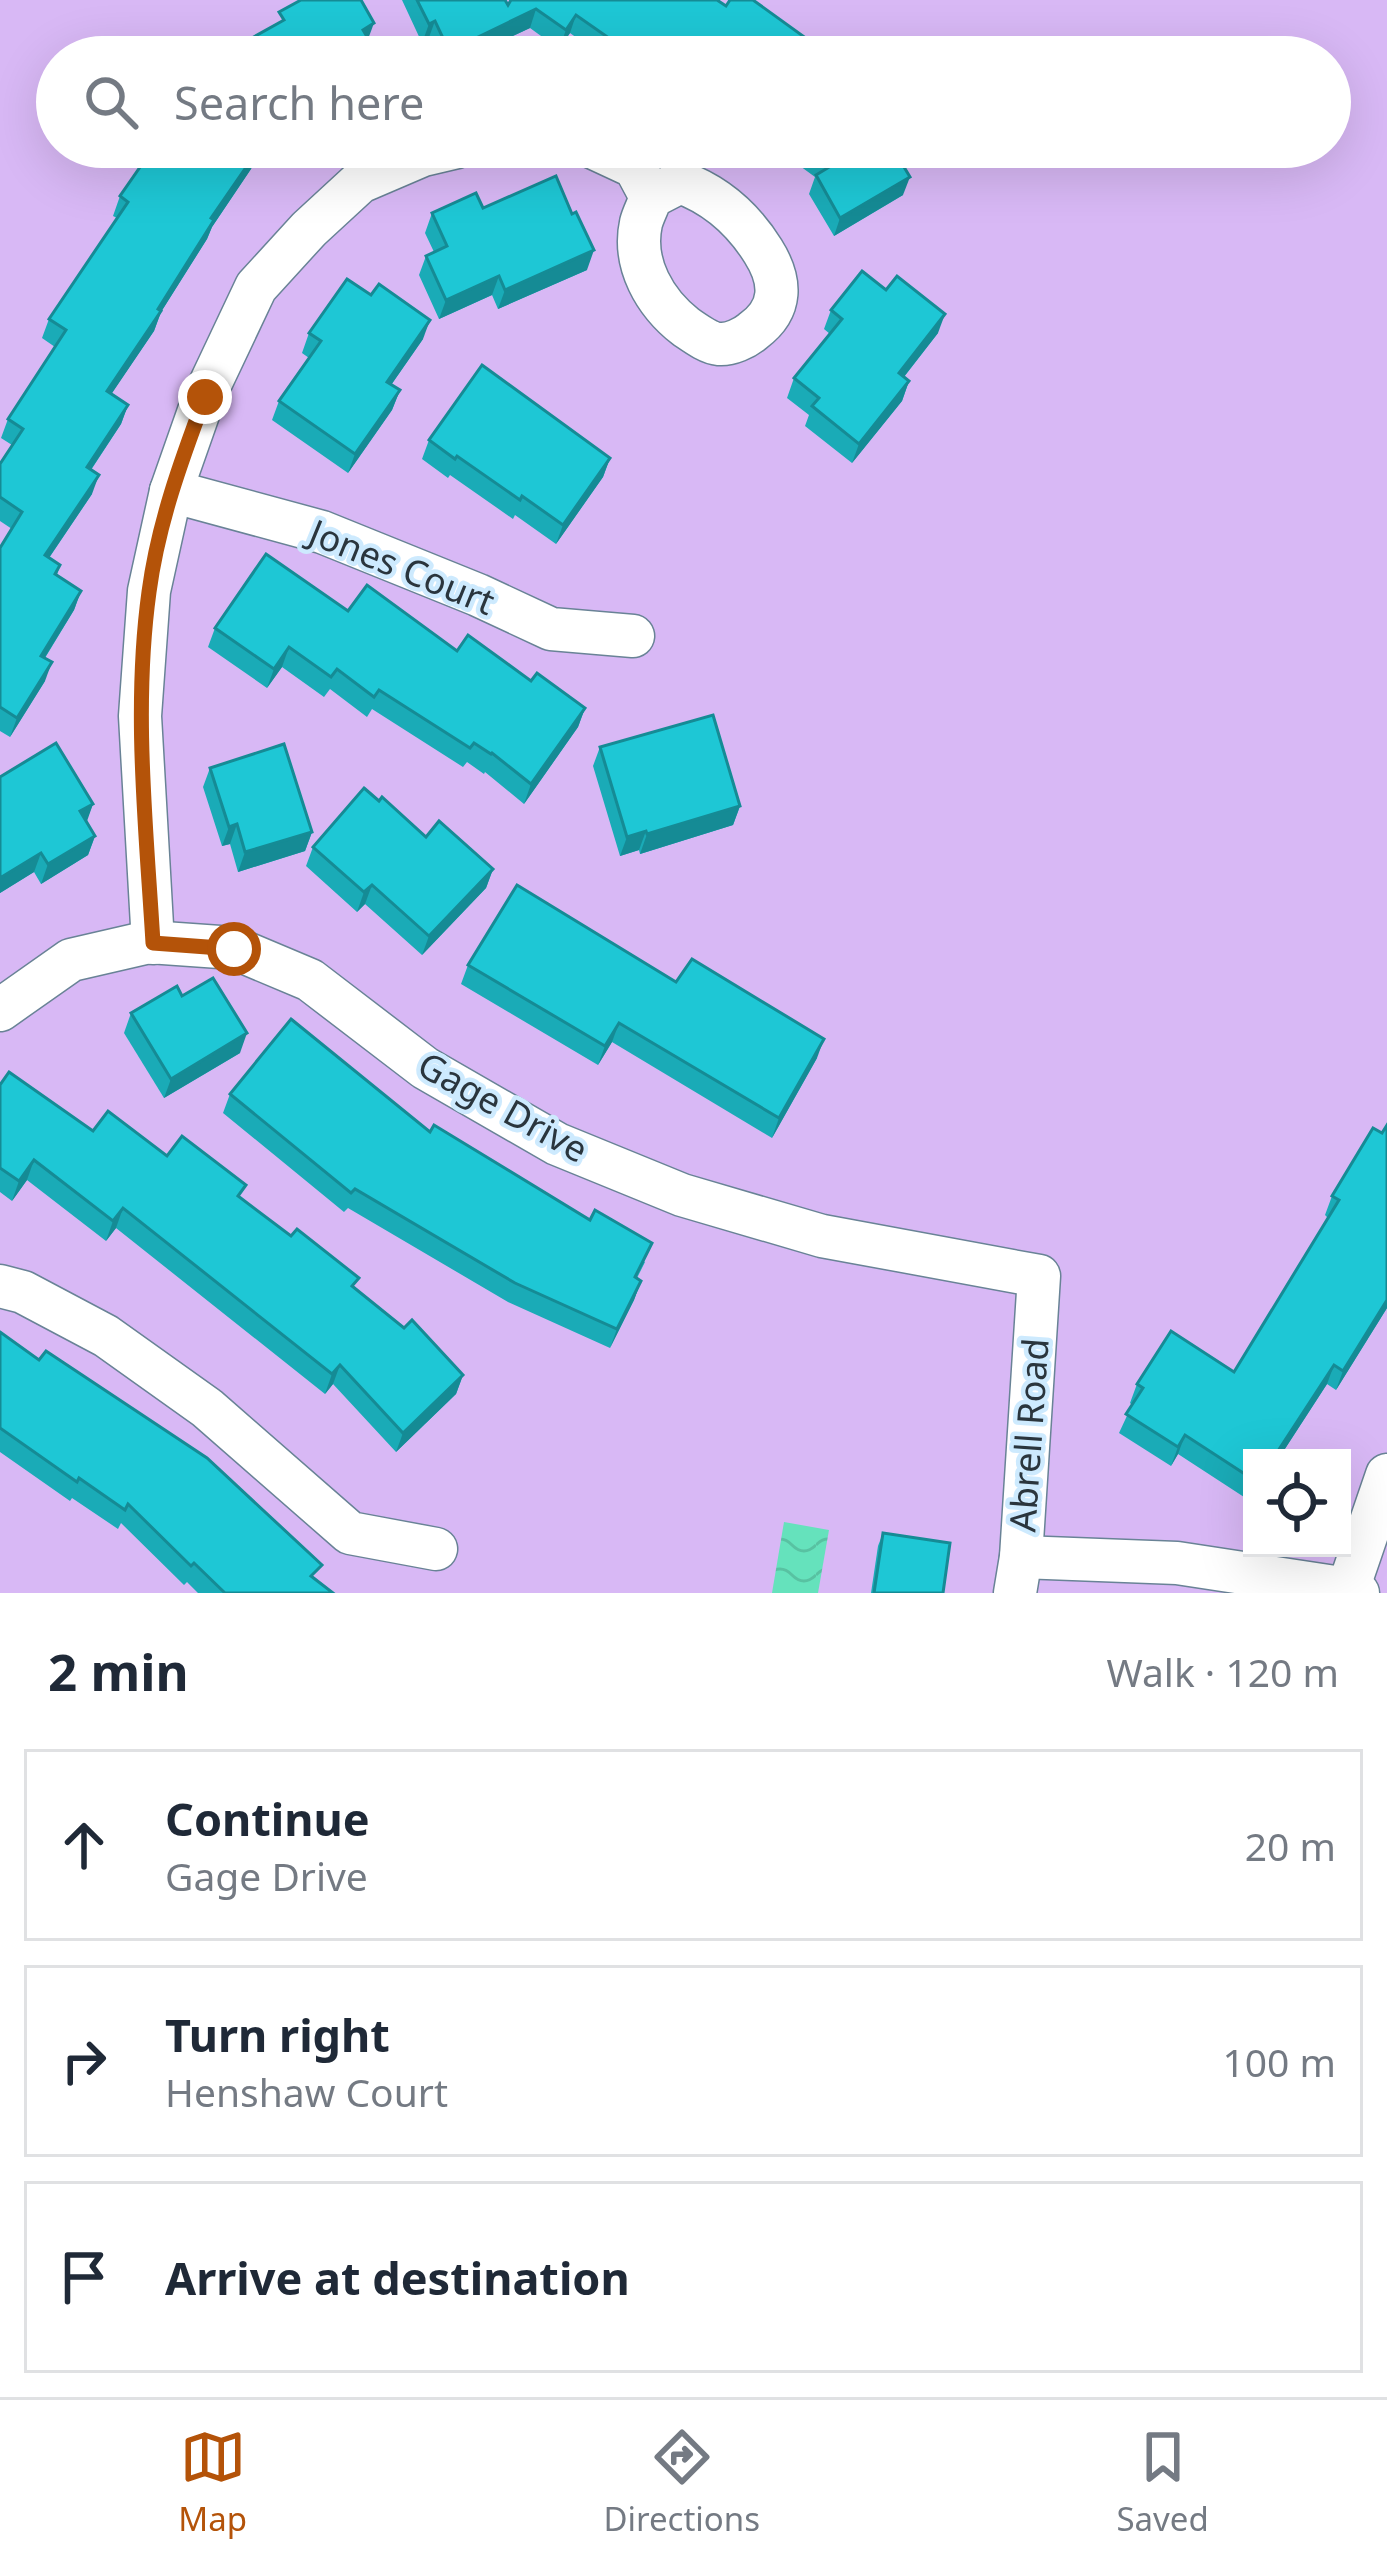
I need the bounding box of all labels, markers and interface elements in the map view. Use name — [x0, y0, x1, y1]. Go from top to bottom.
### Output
search box — [36, 36, 1351, 168]
icon: search — [78, 69, 144, 135]
text: Search here — [174, 72, 424, 133]
route end — [178, 370, 232, 424]
street label: Jones Court — [300, 506, 502, 626]
route start — [207, 922, 261, 976]
street label: Gage Drive — [409, 1040, 597, 1173]
street label: Abrell Road — [997, 1336, 1060, 1533]
map controls — [1243, 1449, 1351, 1557]
button: locate — [1243, 1449, 1351, 1557]
text: 2 min — [48, 1636, 189, 1706]
text: Walk · 120 m — [1106, 1645, 1339, 1698]
text: Continue — [165, 1788, 370, 1849]
icon: ahead — [51, 1812, 117, 1878]
text: 20 m — [1245, 1819, 1336, 1872]
text: Gage Drive — [165, 1849, 368, 1902]
text: Turn right — [165, 2004, 390, 2065]
icon: right — [51, 2028, 117, 2094]
text: 100 m — [1222, 2035, 1336, 2088]
text: Henshaw Court — [165, 2065, 448, 2118]
icon: arrive — [51, 2244, 117, 2310]
text: Arrive at destination — [165, 2247, 630, 2308]
tab: Map — [178, 2424, 247, 2541]
tab: Directions — [603, 2424, 760, 2541]
tab: Saved — [1116, 2424, 1209, 2541]

